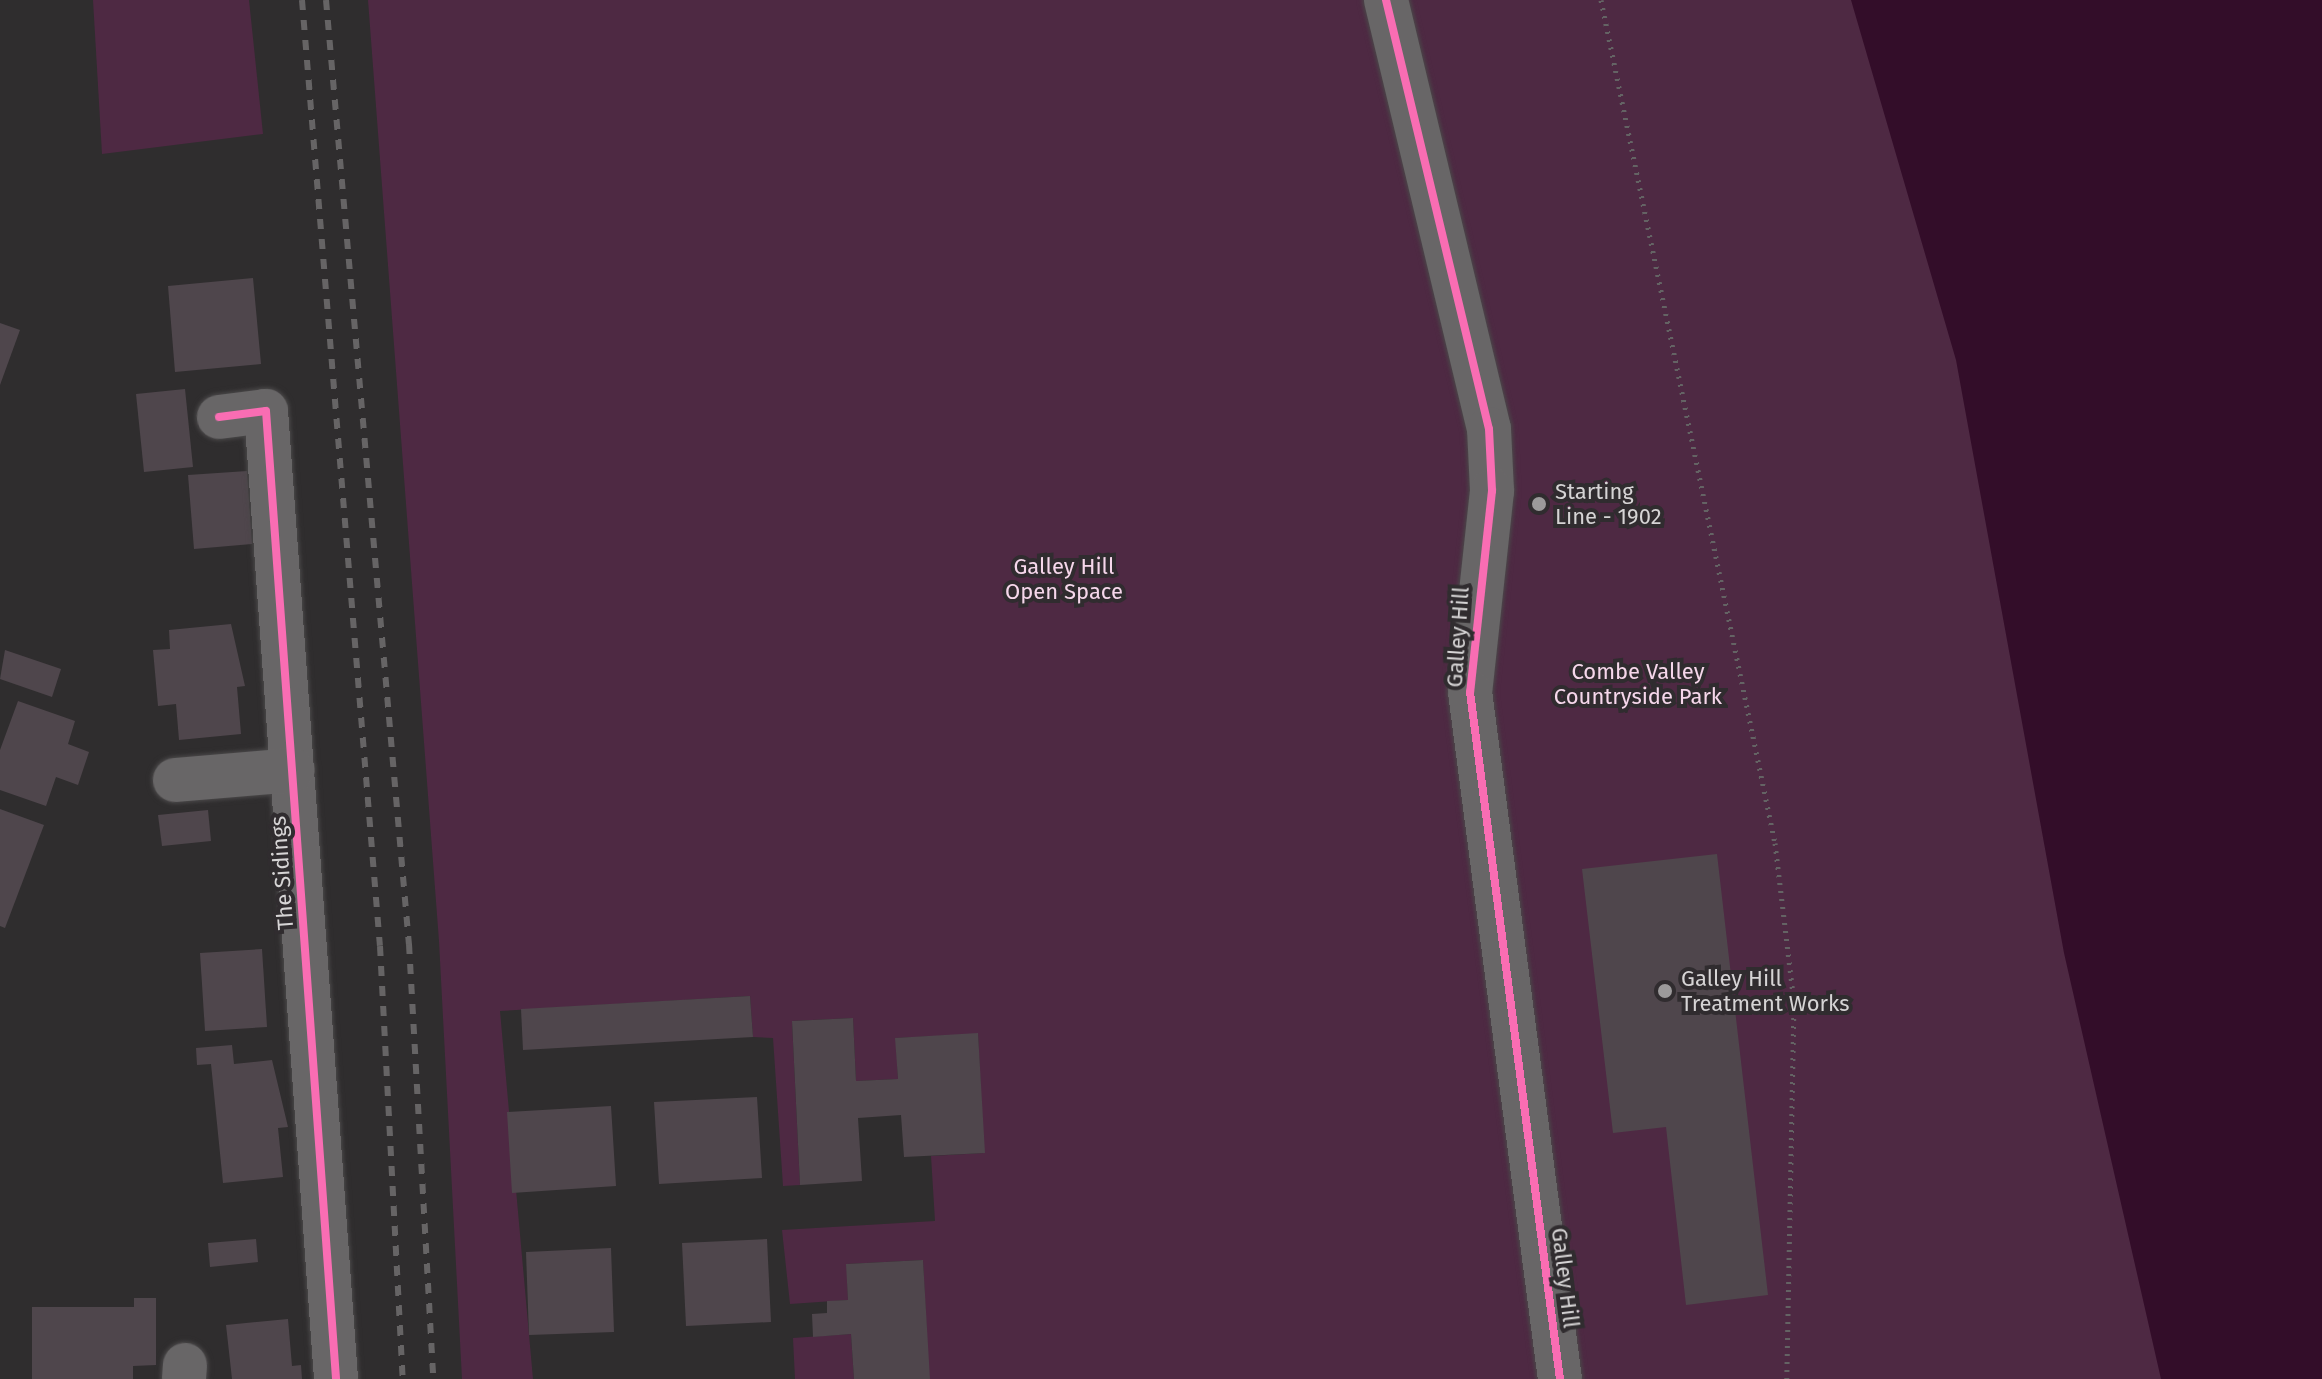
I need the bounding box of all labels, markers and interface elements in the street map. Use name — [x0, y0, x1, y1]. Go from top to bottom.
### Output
place label: Starting Line - 1902 — [1555, 478, 1662, 530]
marker: Starting Line - 1902 — [1530, 495, 1548, 513]
park label: Galley Hill Open Space — [1005, 553, 1123, 604]
street label: Galley Hill — [1441, 586, 1475, 688]
park label: Combe Valley Countryside Park — [1554, 658, 1722, 710]
street label: The Sidings — [265, 815, 299, 931]
place label: Galley Hill Treatment Works — [1681, 965, 1849, 1016]
marker: Galley Hill Treatment Works — [1656, 982, 1674, 1000]
street label: Galley Hill — [1546, 1226, 1584, 1330]

